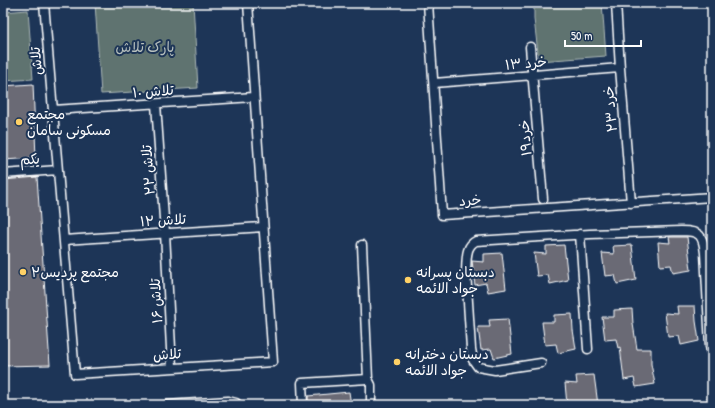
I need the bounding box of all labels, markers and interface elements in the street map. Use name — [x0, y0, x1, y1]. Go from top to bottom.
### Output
scale bar — [565, 22, 641, 48]
text: 50 m — [571, 27, 592, 44]
park label: پارک تلاش — [116, 37, 174, 57]
street label: تلاش — [25, 45, 46, 76]
street label: خرد ۱۳ — [504, 51, 548, 74]
street label: تلاش ۱۰ — [132, 80, 175, 101]
street label: خرد ۲۳ — [598, 85, 621, 133]
place label: مجتمع مسکونی سامان — [27, 104, 111, 139]
marker: مجتمع مسکونی سامان — [14, 117, 24, 127]
street label: خرد۱۹ — [513, 119, 536, 157]
street label: تلاش ۲۲ — [136, 143, 159, 196]
street label: یکم — [20, 148, 40, 171]
street label: خرد — [458, 189, 482, 210]
street label: تلاش ۱۲ — [139, 209, 187, 230]
place label: مجتمع پردیس۲ — [31, 262, 119, 283]
place label: دبستان پسرانه جواد الائمه — [416, 262, 495, 297]
marker: مجتمع پردیس۲ — [18, 267, 28, 277]
marker: دبستان پسرانه جواد الائمه — [403, 275, 413, 285]
street label: تلاش ۱۶ — [145, 277, 166, 324]
street label: تلاش — [152, 343, 183, 364]
place label: دبستان دخترانه جواد الائمه — [405, 344, 489, 379]
marker: دبستان دخترانه جواد الائمه — [392, 357, 402, 367]

